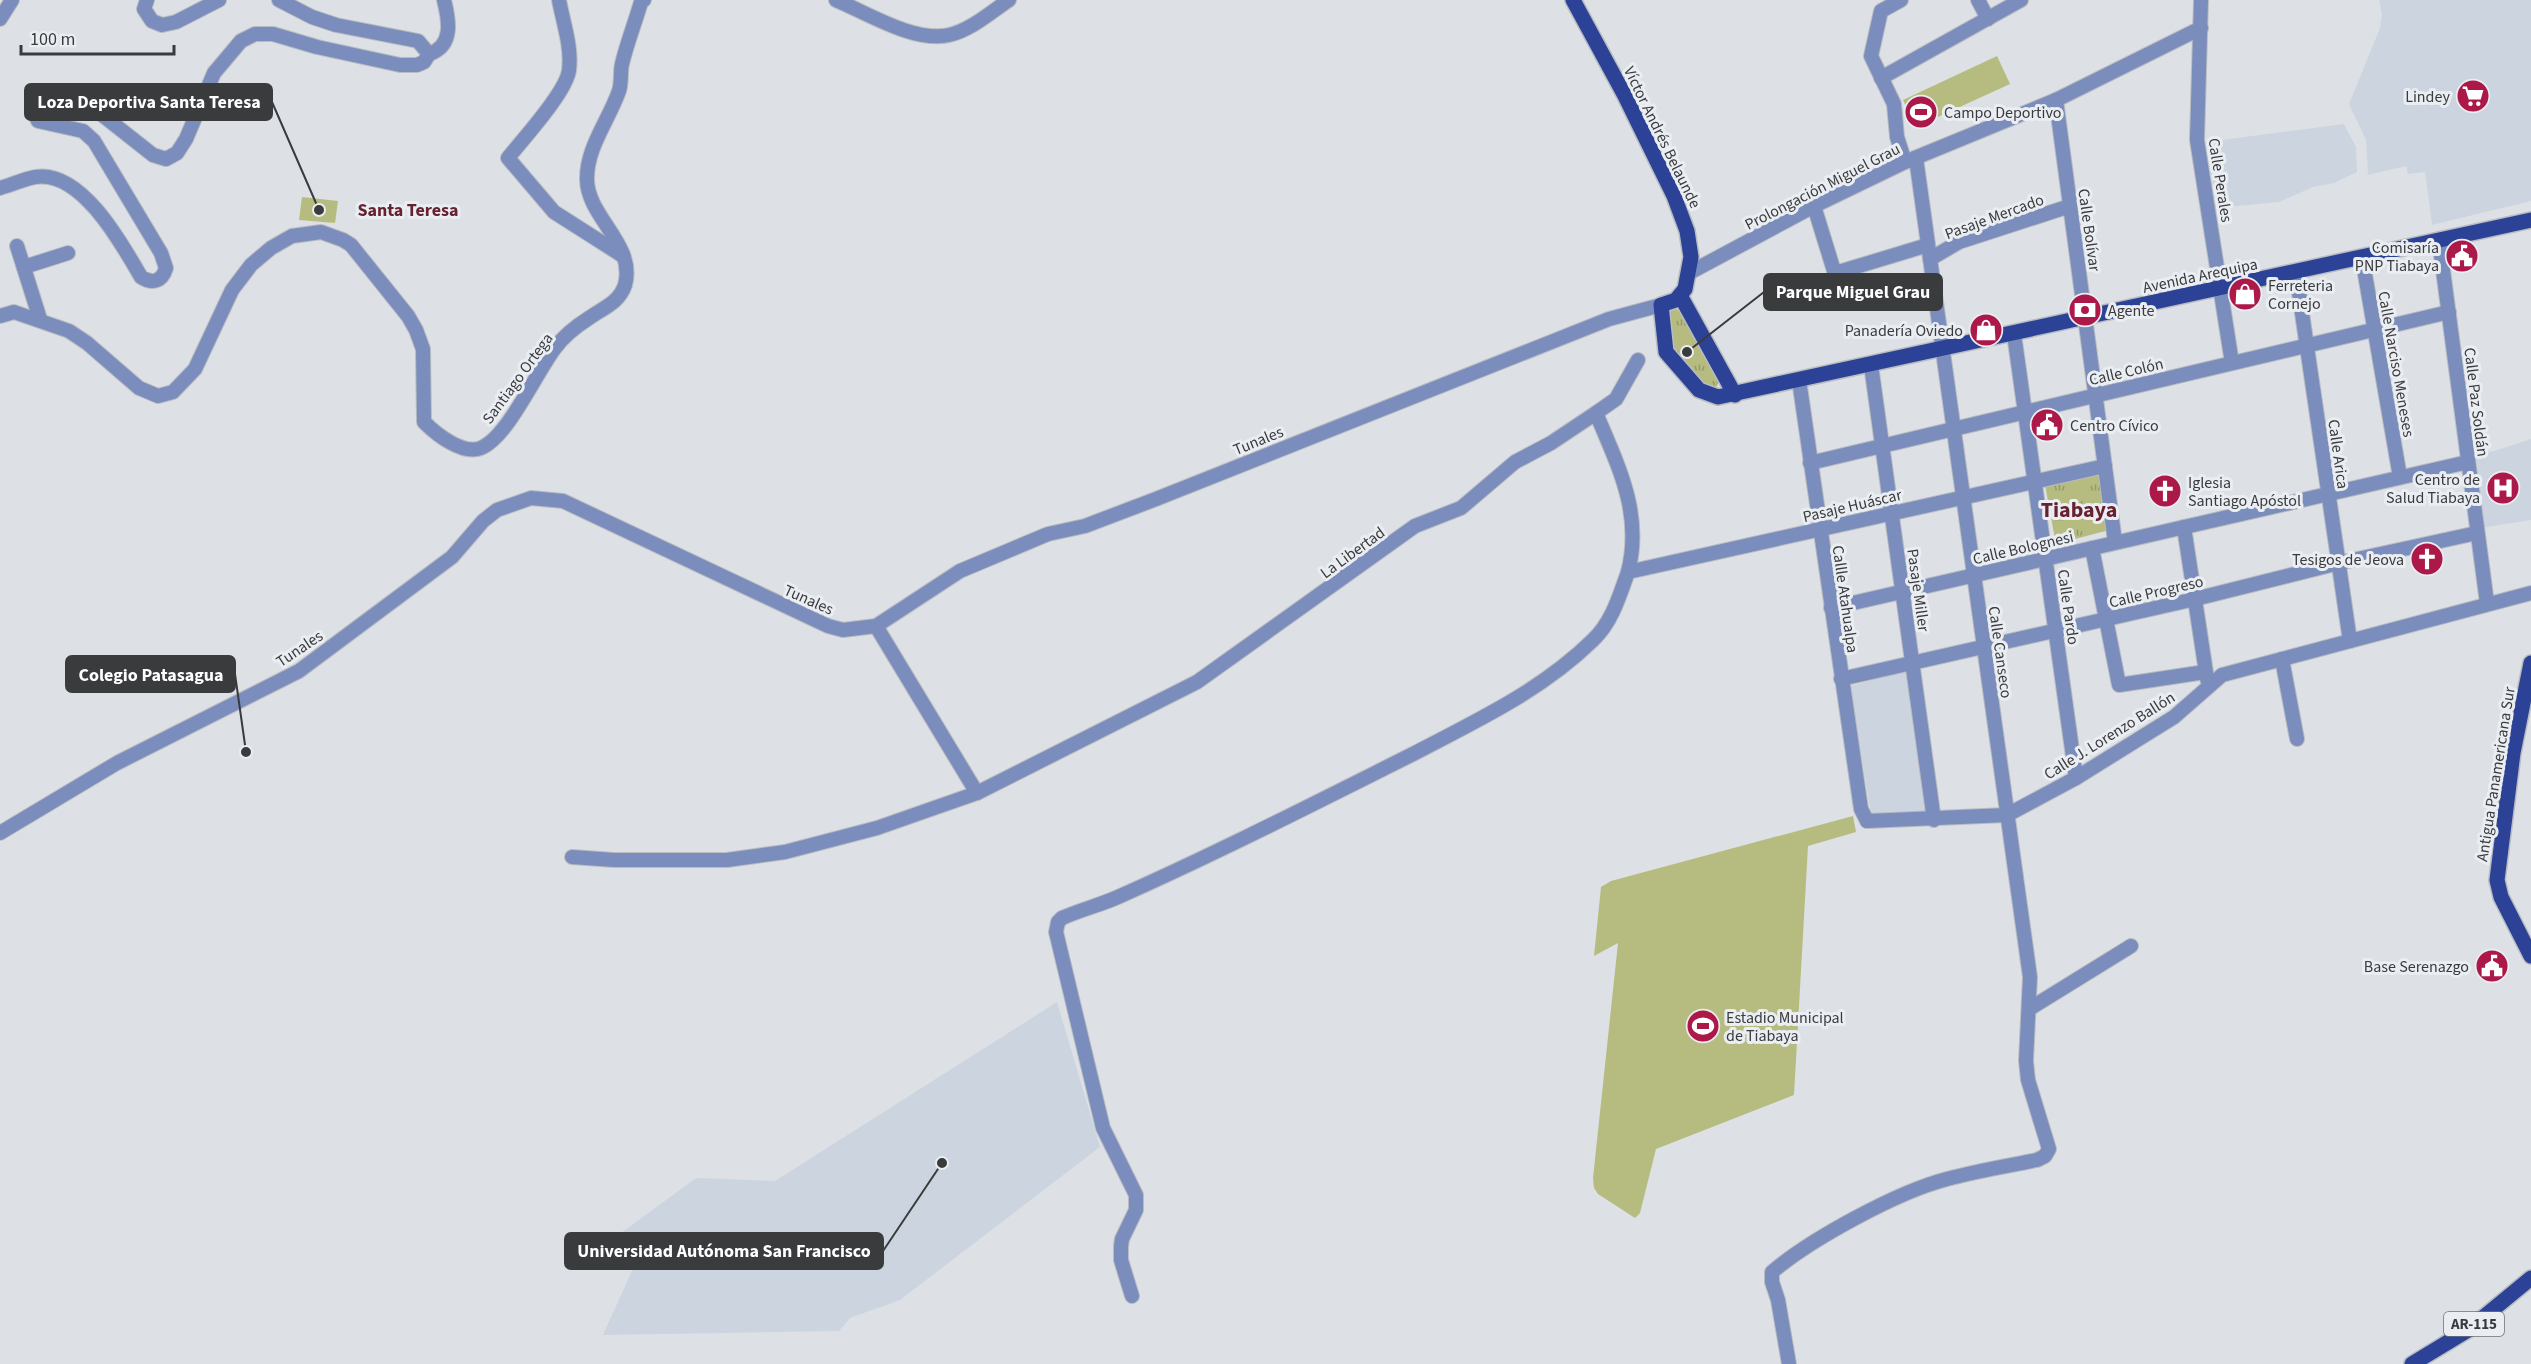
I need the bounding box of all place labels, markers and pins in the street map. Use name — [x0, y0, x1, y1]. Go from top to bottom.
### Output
supermarket icon: Lindey — [2455, 78, 2491, 114]
callout: Loza Deportiva Santa Teresa — [25, 84, 272, 120]
place label: Lindey — [2405, 86, 2451, 108]
sports icon: Campo Deportivo — [1903, 94, 1939, 130]
place label: Campo Deportivo — [1944, 102, 2062, 124]
place label: Comisaría PNP Tiabaya — [2355, 237, 2439, 277]
public building icon: Comisaría PNP Tiabaya — [2444, 238, 2480, 274]
callout: Parque Miguel Grau — [1764, 274, 1942, 310]
place label: Ferreteria Cornejo — [2268, 275, 2333, 315]
shop icon: Ferreteria Cornejo — [2227, 276, 2263, 312]
bank icon: Agente — [2067, 292, 2103, 328]
place label: Agente — [2108, 300, 2154, 322]
shop icon: Panadería Oviedo — [1968, 312, 2004, 348]
place label: Panadería Oviedo — [1845, 320, 1963, 342]
public building icon: Centro Cívico — [2029, 407, 2065, 443]
place label: Centro Cívico — [2070, 415, 2159, 437]
place label: Centro de Salud Tiabaya — [2386, 469, 2480, 509]
hospital icon: Centro de Salud Tiabaya — [2485, 470, 2521, 506]
place label: Iglesia Santiago Apóstol — [2188, 472, 2301, 512]
church icon: Iglesia Santiago Apóstol — [2147, 473, 2183, 509]
church icon: Tesigos de Jeova — [2409, 541, 2445, 577]
place label: Tesigos de Jeova — [2292, 549, 2404, 571]
callout: Colegio Patasagua — [66, 656, 235, 692]
public building icon: Base Serenazgo — [2474, 948, 2510, 984]
place label: Base Serenazgo — [2364, 956, 2469, 978]
place label: Estadio Municipal de Tiabaya — [1726, 1007, 1844, 1047]
sports icon: Estadio Municipal de Tiabaya — [1685, 1008, 1721, 1044]
callout: Universidad Autónoma San Francisco — [565, 1233, 883, 1269]

